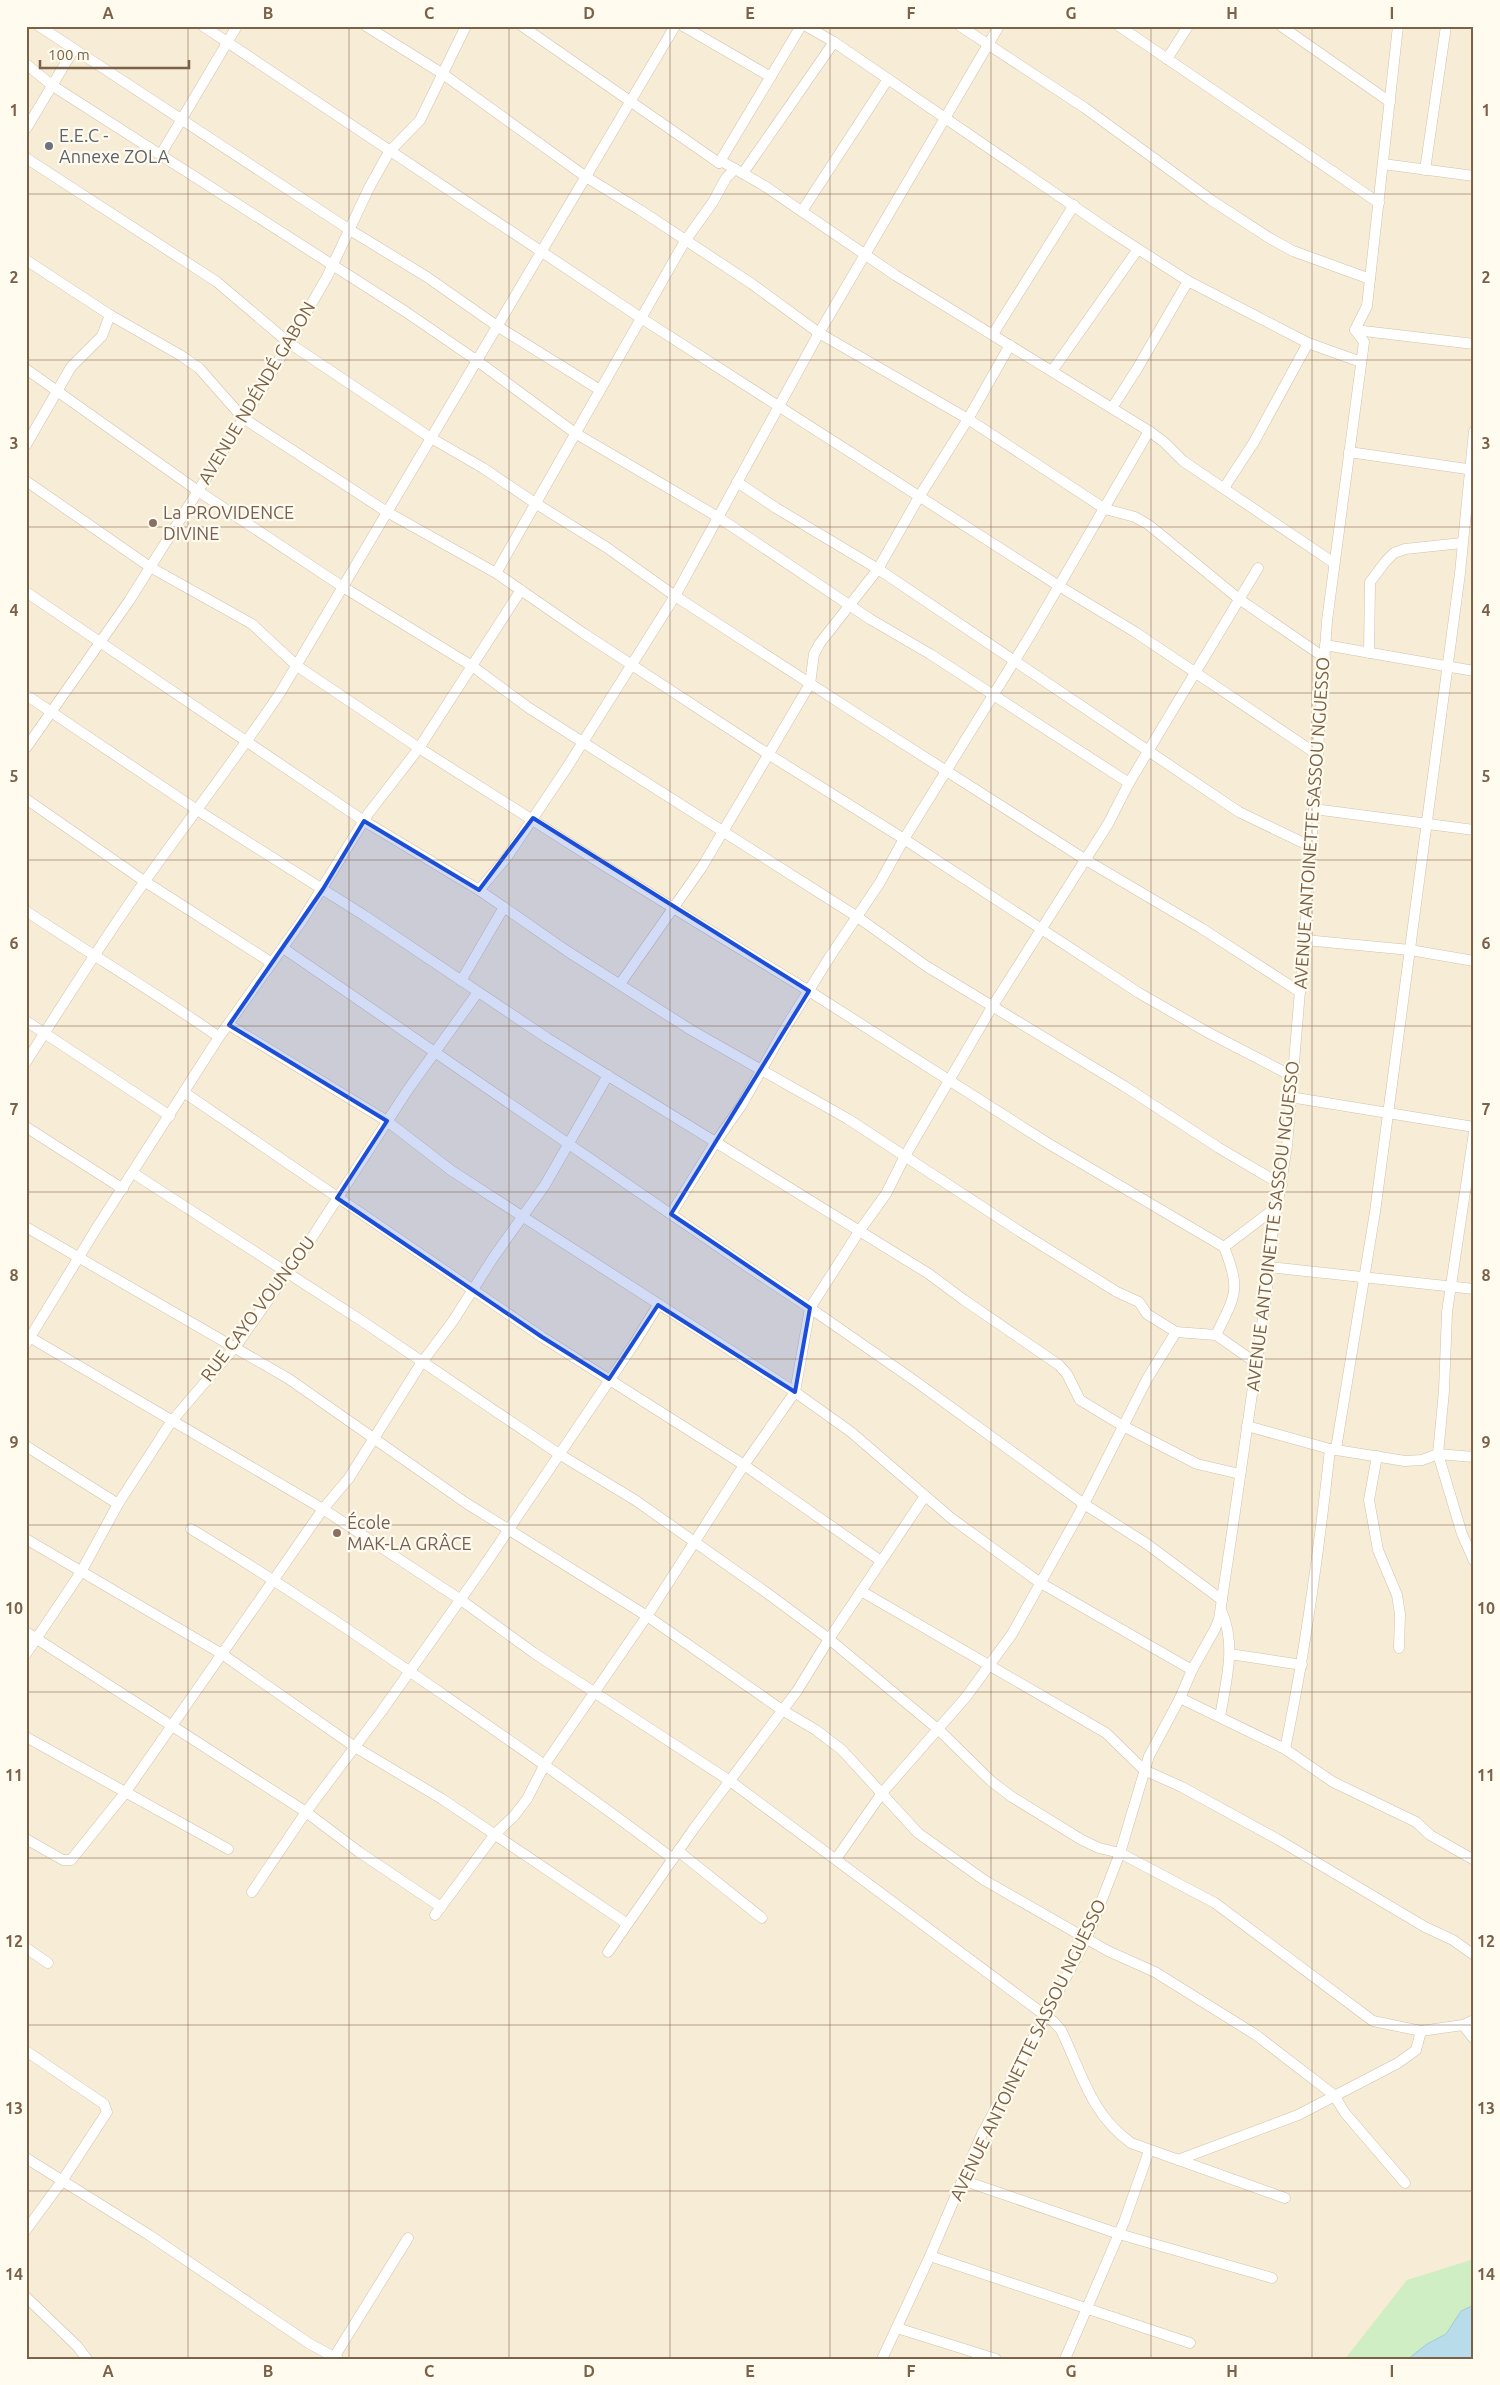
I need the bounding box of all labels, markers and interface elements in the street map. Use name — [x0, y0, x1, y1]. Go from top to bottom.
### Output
text: A — [102, 4, 114, 22]
text: B — [263, 4, 273, 22]
text: C — [424, 4, 434, 22]
text: D — [583, 4, 595, 22]
text: E — [745, 4, 755, 22]
text: F — [907, 4, 916, 22]
text: G — [1065, 4, 1077, 22]
text: H — [1226, 4, 1238, 22]
text: I — [1390, 4, 1394, 22]
scale bar — [40, 38, 189, 70]
text: 100 m — [48, 46, 90, 63]
text: 1 — [9, 101, 19, 119]
text: 1 — [1481, 101, 1491, 119]
place label: E.E.C - Annexe ZOLA — [59, 125, 170, 166]
marker: E.E.C - Annexe ZOLA — [43, 140, 55, 152]
text: 2 — [9, 268, 19, 286]
text: 2 — [1481, 268, 1491, 286]
street label: AVENUE NDÉNDÉ GABON — [193, 297, 319, 487]
text: 3 — [9, 434, 19, 452]
text: 3 — [1481, 434, 1491, 452]
place label: La PROVIDENCE DIVINE — [163, 502, 294, 543]
marker: La PROVIDENCE DIVINE — [147, 517, 159, 529]
text: 4 — [9, 601, 19, 619]
text: 4 — [1481, 601, 1491, 619]
street label: AVENUE ANTOINETTE SASSOU NGUESSO — [1289, 656, 1333, 990]
text: 5 — [9, 767, 19, 785]
text: 5 — [1481, 767, 1491, 785]
text: 6 — [9, 934, 19, 952]
text: 6 — [1481, 934, 1491, 952]
street label: AVENUE ANTOINETTE SASSOU NGUESSO — [1242, 1060, 1302, 1392]
text: 7 — [9, 1100, 19, 1118]
text: 7 — [1481, 1100, 1491, 1118]
street label: RUE CAYO VOUNGOU — [196, 1232, 318, 1385]
text: 8 — [9, 1266, 19, 1284]
text: 8 — [1481, 1266, 1491, 1284]
text: 9 — [9, 1433, 19, 1451]
text: 9 — [1481, 1433, 1491, 1451]
place label: École MAK-LA GRÂCE — [347, 1511, 472, 1553]
marker: École MAK-LA GRÂCE — [331, 1527, 343, 1539]
text: 10 — [5, 1599, 23, 1617]
text: 10 — [1477, 1599, 1495, 1617]
text: 11 — [5, 1766, 23, 1784]
text: 11 — [1477, 1766, 1495, 1784]
street label: AVENUE ANTOINETTE SASSOU NGUESSO — [945, 1896, 1109, 2204]
text: 12 — [5, 1932, 23, 1950]
text: 12 — [1477, 1932, 1495, 1950]
text: 13 — [5, 2099, 23, 2117]
text: 13 — [1477, 2099, 1495, 2117]
text: 14 — [5, 2265, 23, 2283]
text: 14 — [1477, 2265, 1495, 2283]
text: A — [102, 2362, 114, 2380]
text: B — [263, 2362, 273, 2380]
text: C — [424, 2362, 434, 2380]
text: D — [583, 2362, 595, 2380]
text: E — [745, 2362, 755, 2380]
text: F — [907, 2362, 916, 2380]
text: G — [1065, 2362, 1077, 2380]
text: H — [1226, 2362, 1238, 2380]
text: I — [1390, 2362, 1394, 2380]

